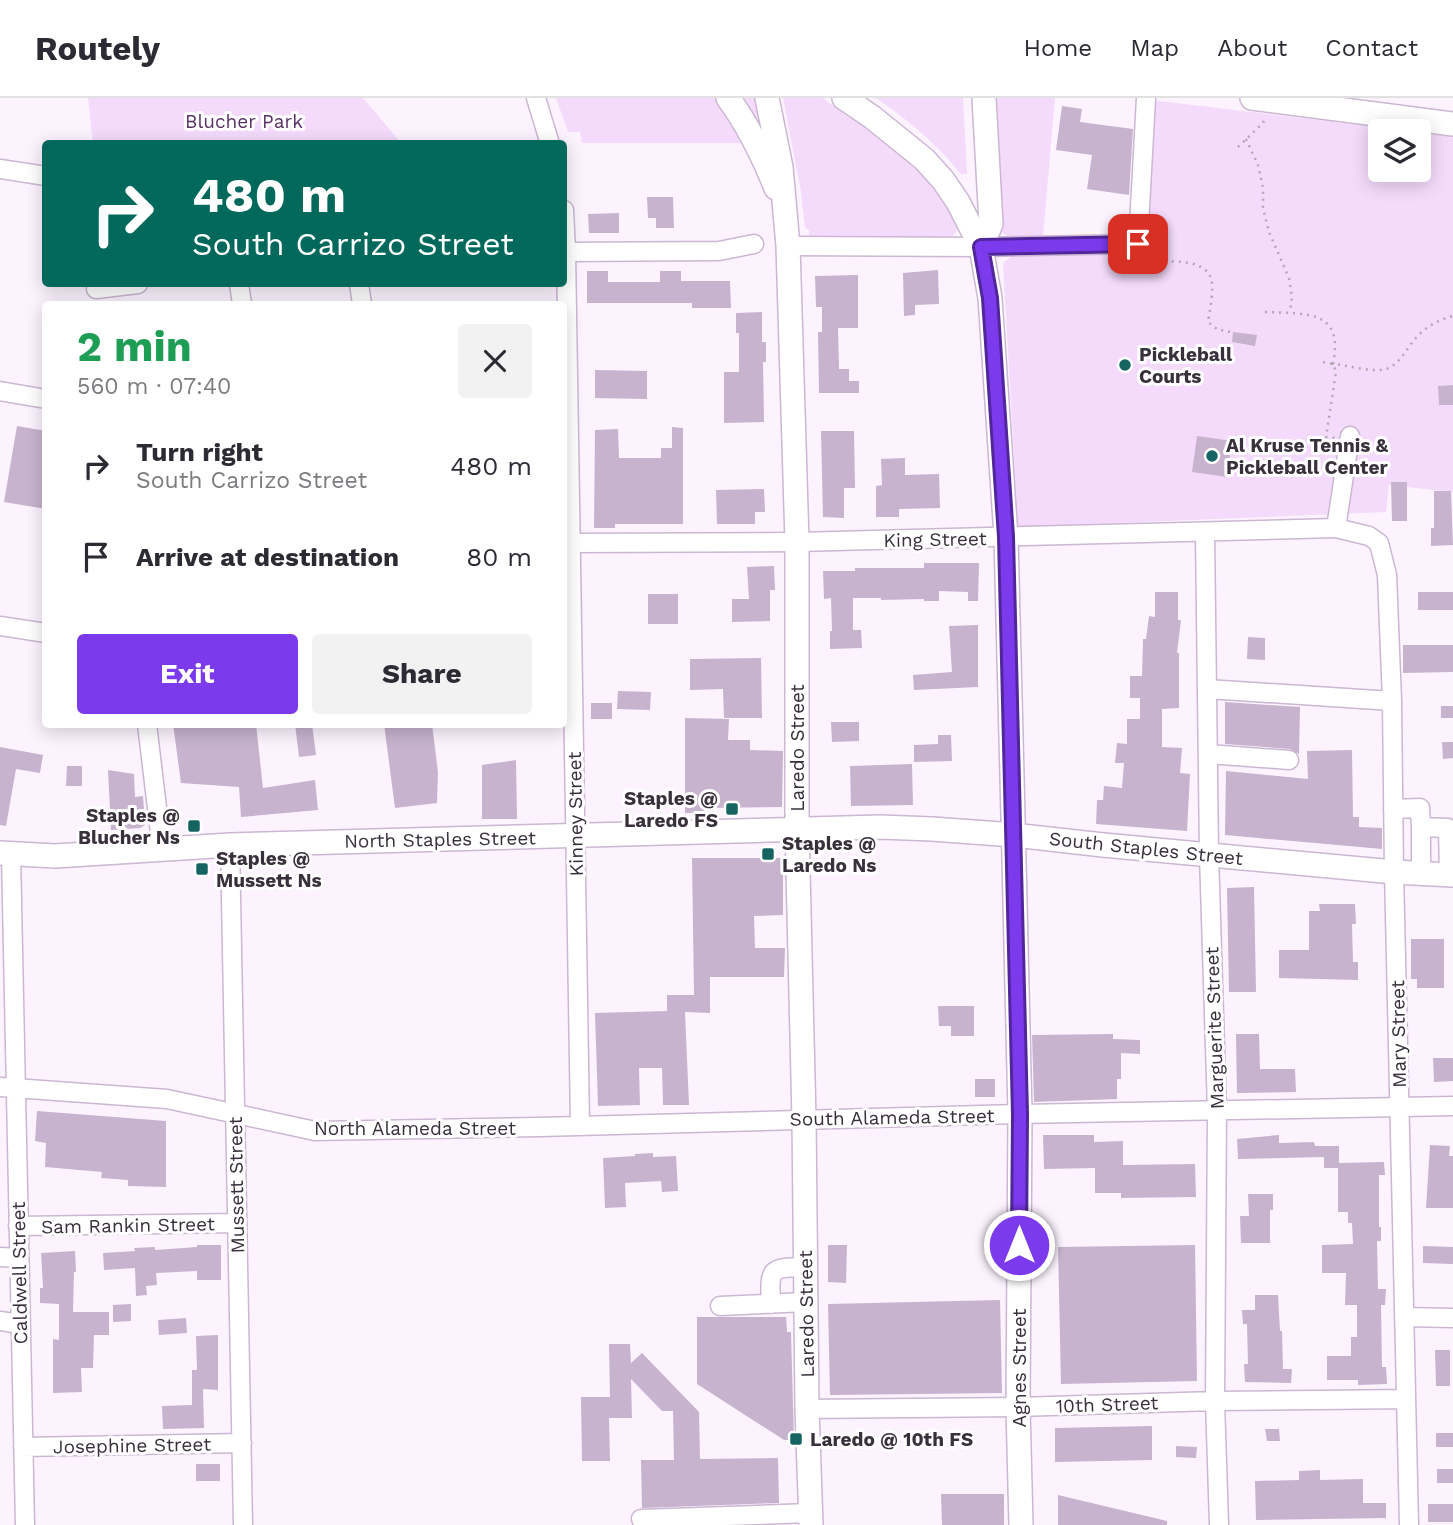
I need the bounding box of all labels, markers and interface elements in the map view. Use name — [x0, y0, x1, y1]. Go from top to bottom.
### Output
text: Routely — [35, 29, 160, 68]
text: Home — [1024, 34, 1092, 62]
text: Map — [1130, 34, 1179, 62]
text: About — [1217, 34, 1287, 62]
text: Contact — [1325, 34, 1418, 62]
park label: Blucher Park — [185, 110, 303, 133]
map controls — [1368, 119, 1431, 182]
button: layers — [1368, 119, 1431, 182]
text: 480 m — [192, 166, 346, 224]
icon: right — [77, 168, 168, 259]
pin — [1108, 214, 1168, 274]
text: South Carrizo Street — [192, 225, 514, 263]
icon: arrive — [1119, 225, 1157, 263]
text: 2 min — [77, 322, 192, 371]
button: close — [458, 324, 532, 398]
place label: Pickleball Courts — [1139, 343, 1233, 388]
marker: Pickleball Courts — [1117, 357, 1133, 373]
text: 560 m · 07:40 — [77, 373, 231, 400]
place label: Al Kruse Tennis & Pickleball Center — [1226, 434, 1389, 479]
text: Turn right — [136, 437, 263, 467]
icon: right — [77, 447, 115, 485]
marker: Al Kruse Tennis & Pickleball Center — [1204, 448, 1220, 464]
text: 480 m — [450, 451, 532, 481]
text: South Carrizo Street — [136, 467, 367, 494]
street label: King Street — [883, 527, 987, 552]
icon: arrive — [77, 538, 115, 576]
text: Arrive at destination — [136, 542, 399, 572]
text: 80 m — [466, 542, 532, 572]
button: Exit — [77, 634, 298, 714]
button: Share — [312, 634, 532, 714]
street label: Laredo Street — [786, 684, 809, 812]
street label: Kinney Street — [563, 751, 588, 876]
place label: Staples @ Laredo FS — [624, 787, 718, 832]
marker: Staples @ Laredo FS — [724, 801, 740, 817]
place label: Staples @ Blucher Ns — [78, 804, 180, 849]
marker: Staples @ Blucher Ns — [186, 818, 202, 834]
street label: North Staples Street — [344, 826, 536, 853]
street label: South Staples Street — [1048, 827, 1244, 870]
place label: Staples @ Laredo Ns — [782, 832, 876, 877]
marker: Staples @ Laredo Ns — [760, 846, 776, 862]
place label: Staples @ Mussett Ns — [216, 847, 322, 892]
marker: Staples @ Mussett Ns — [194, 861, 210, 877]
street label: Marguerite Street — [1200, 946, 1229, 1110]
street label: Mary Street — [1386, 980, 1411, 1088]
street label: South Alameda Street — [789, 1104, 995, 1131]
street label: Mussett Street — [224, 1116, 249, 1254]
street label: North Alameda Street — [314, 1117, 516, 1140]
street label: Caldwell Street — [7, 1201, 32, 1345]
position arrow — [982, 1208, 1056, 1282]
street label: Sam Rankin Street — [41, 1212, 215, 1239]
street label: Laredo Street — [794, 1250, 819, 1378]
street label: Agnes Street — [1008, 1308, 1031, 1428]
street label: 10th Street — [1055, 1391, 1159, 1418]
place label: Laredo @ 10th FS — [810, 1428, 973, 1451]
marker: Laredo @ 10th FS — [788, 1431, 804, 1447]
street label: Josephine Street — [53, 1433, 211, 1458]

